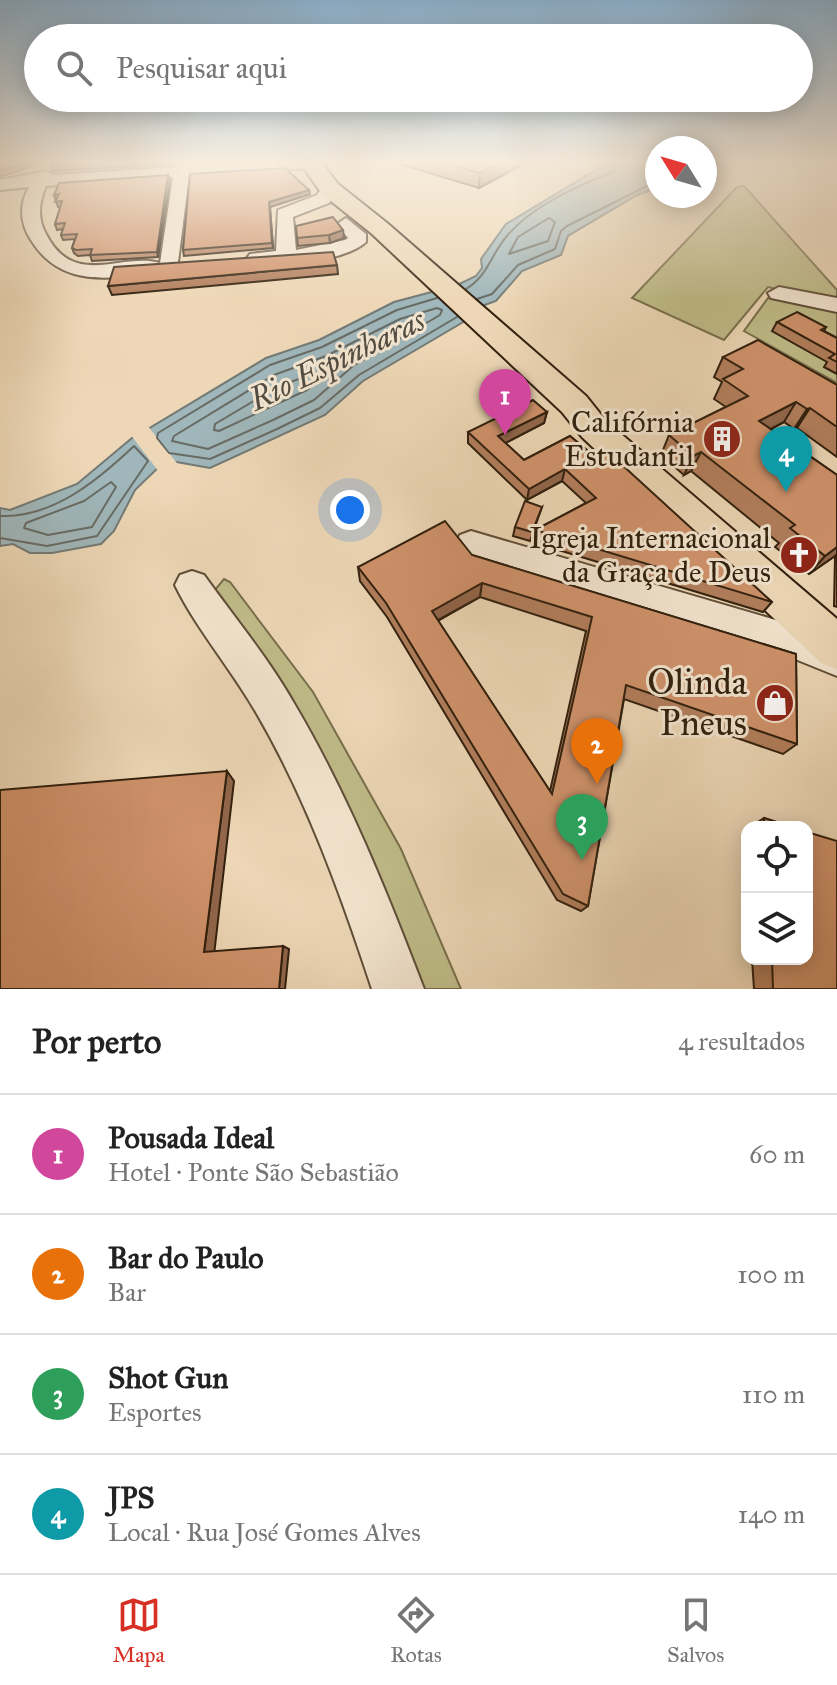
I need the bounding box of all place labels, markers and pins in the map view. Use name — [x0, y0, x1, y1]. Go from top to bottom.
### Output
pin: 1 — [479, 369, 531, 435]
place label: Califórnia Estudantil — [564, 404, 695, 474]
building icon: Califórnia Estudantil — [701, 418, 743, 460]
pin: 4 — [760, 426, 812, 492]
place label: Igreja Internacional da Graça de Deus — [529, 520, 772, 590]
church icon: Igreja Internacional da Graça de Deus — [778, 534, 820, 576]
place label: Olinda Pneus — [647, 660, 748, 745]
shop icon: Olinda Pneus — [754, 682, 796, 724]
pin: 2 — [571, 718, 623, 784]
pin: 3 — [556, 794, 608, 860]

